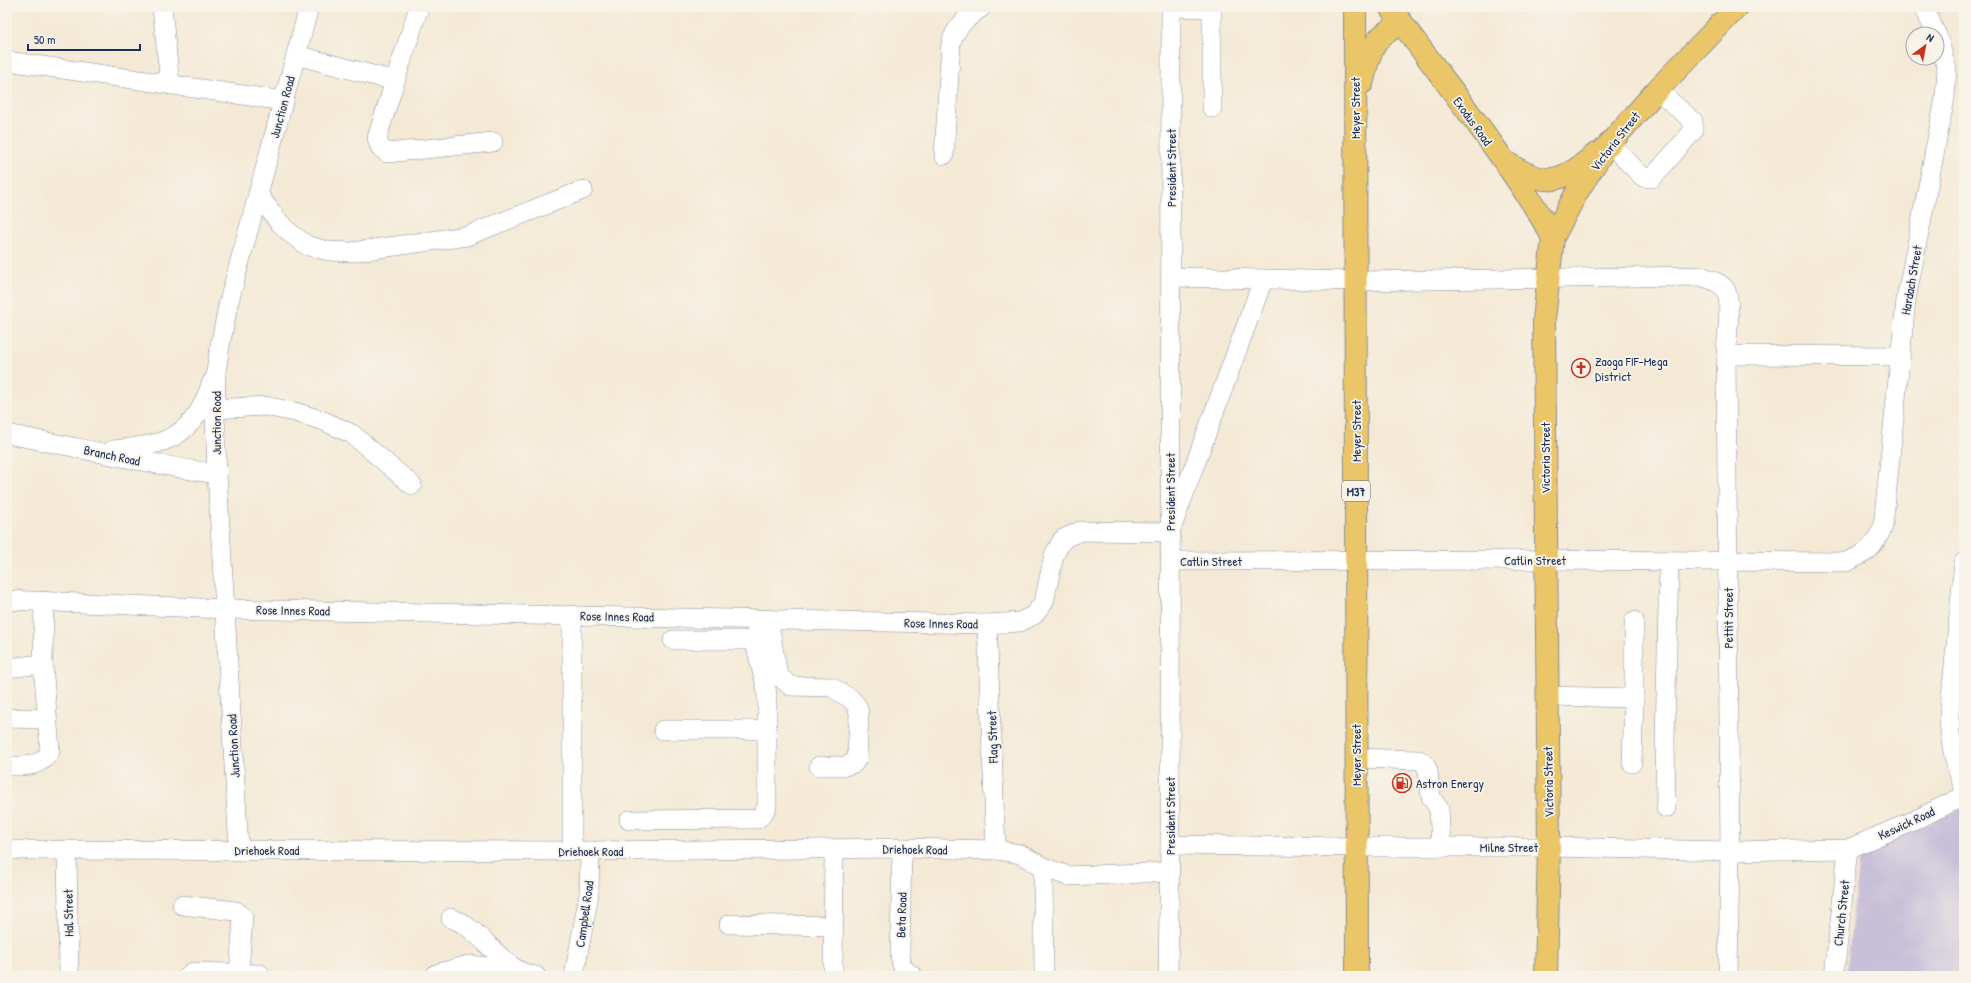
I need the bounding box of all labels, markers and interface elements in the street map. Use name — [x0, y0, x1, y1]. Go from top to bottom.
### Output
scale bar — [28, 26, 140, 52]
north arrow — [1905, 26, 1945, 66]
text: N — [1924, 30, 1937, 45]
text: 50 m — [34, 31, 55, 48]
street label: Junction Road — [265, 74, 299, 140]
street label: Meyer Street — [1346, 77, 1364, 139]
street label: Exodus Road — [1449, 93, 1497, 149]
street label: Victoria Street — [1586, 107, 1644, 175]
street label: President Street — [1162, 128, 1180, 207]
street label: Hardach Street — [1896, 243, 1926, 316]
place label: Zaoga FIF-Mega District — [1595, 352, 1668, 385]
church icon: Zaoga FIF-Mega District — [1570, 357, 1592, 379]
street label: Junction Road — [207, 391, 225, 455]
street label: Meyer Street — [1347, 400, 1365, 462]
street label: Victoria Street — [1536, 422, 1554, 494]
street label: Branch Road — [82, 440, 142, 470]
street label: President Street — [1161, 452, 1179, 531]
road number: M37 — [1342, 481, 1370, 501]
street label: Catlin Street — [1504, 551, 1567, 569]
street label: Catlin Street — [1180, 552, 1243, 570]
street label: Pettit Street — [1719, 587, 1737, 649]
street label: Rose Innes Road — [256, 600, 330, 620]
street label: Rose Innes Road — [580, 606, 654, 626]
street label: Rose Innes Road — [904, 613, 978, 633]
street label: Flag Street — [982, 710, 1002, 765]
street label: Junction Road — [222, 714, 244, 778]
street label: Meyer Street — [1347, 724, 1365, 786]
street label: Victoria Street — [1538, 746, 1558, 818]
fuel station icon: Astron Energy — [1391, 772, 1413, 794]
place label: Astron Energy — [1416, 774, 1485, 792]
street label: President Street — [1161, 776, 1179, 855]
street label: Keswick Road — [1875, 802, 1937, 844]
street label: Milne Street — [1480, 838, 1539, 856]
street label: Driehoek Road — [882, 839, 948, 859]
street label: Driehoek Road — [235, 841, 299, 859]
street label: Driehoek Road — [559, 842, 623, 860]
street label: Church Street — [1829, 878, 1853, 947]
street label: Campbell Road — [570, 880, 598, 948]
street label: Hal Street — [59, 888, 77, 937]
street label: Beta Road — [891, 892, 911, 938]

